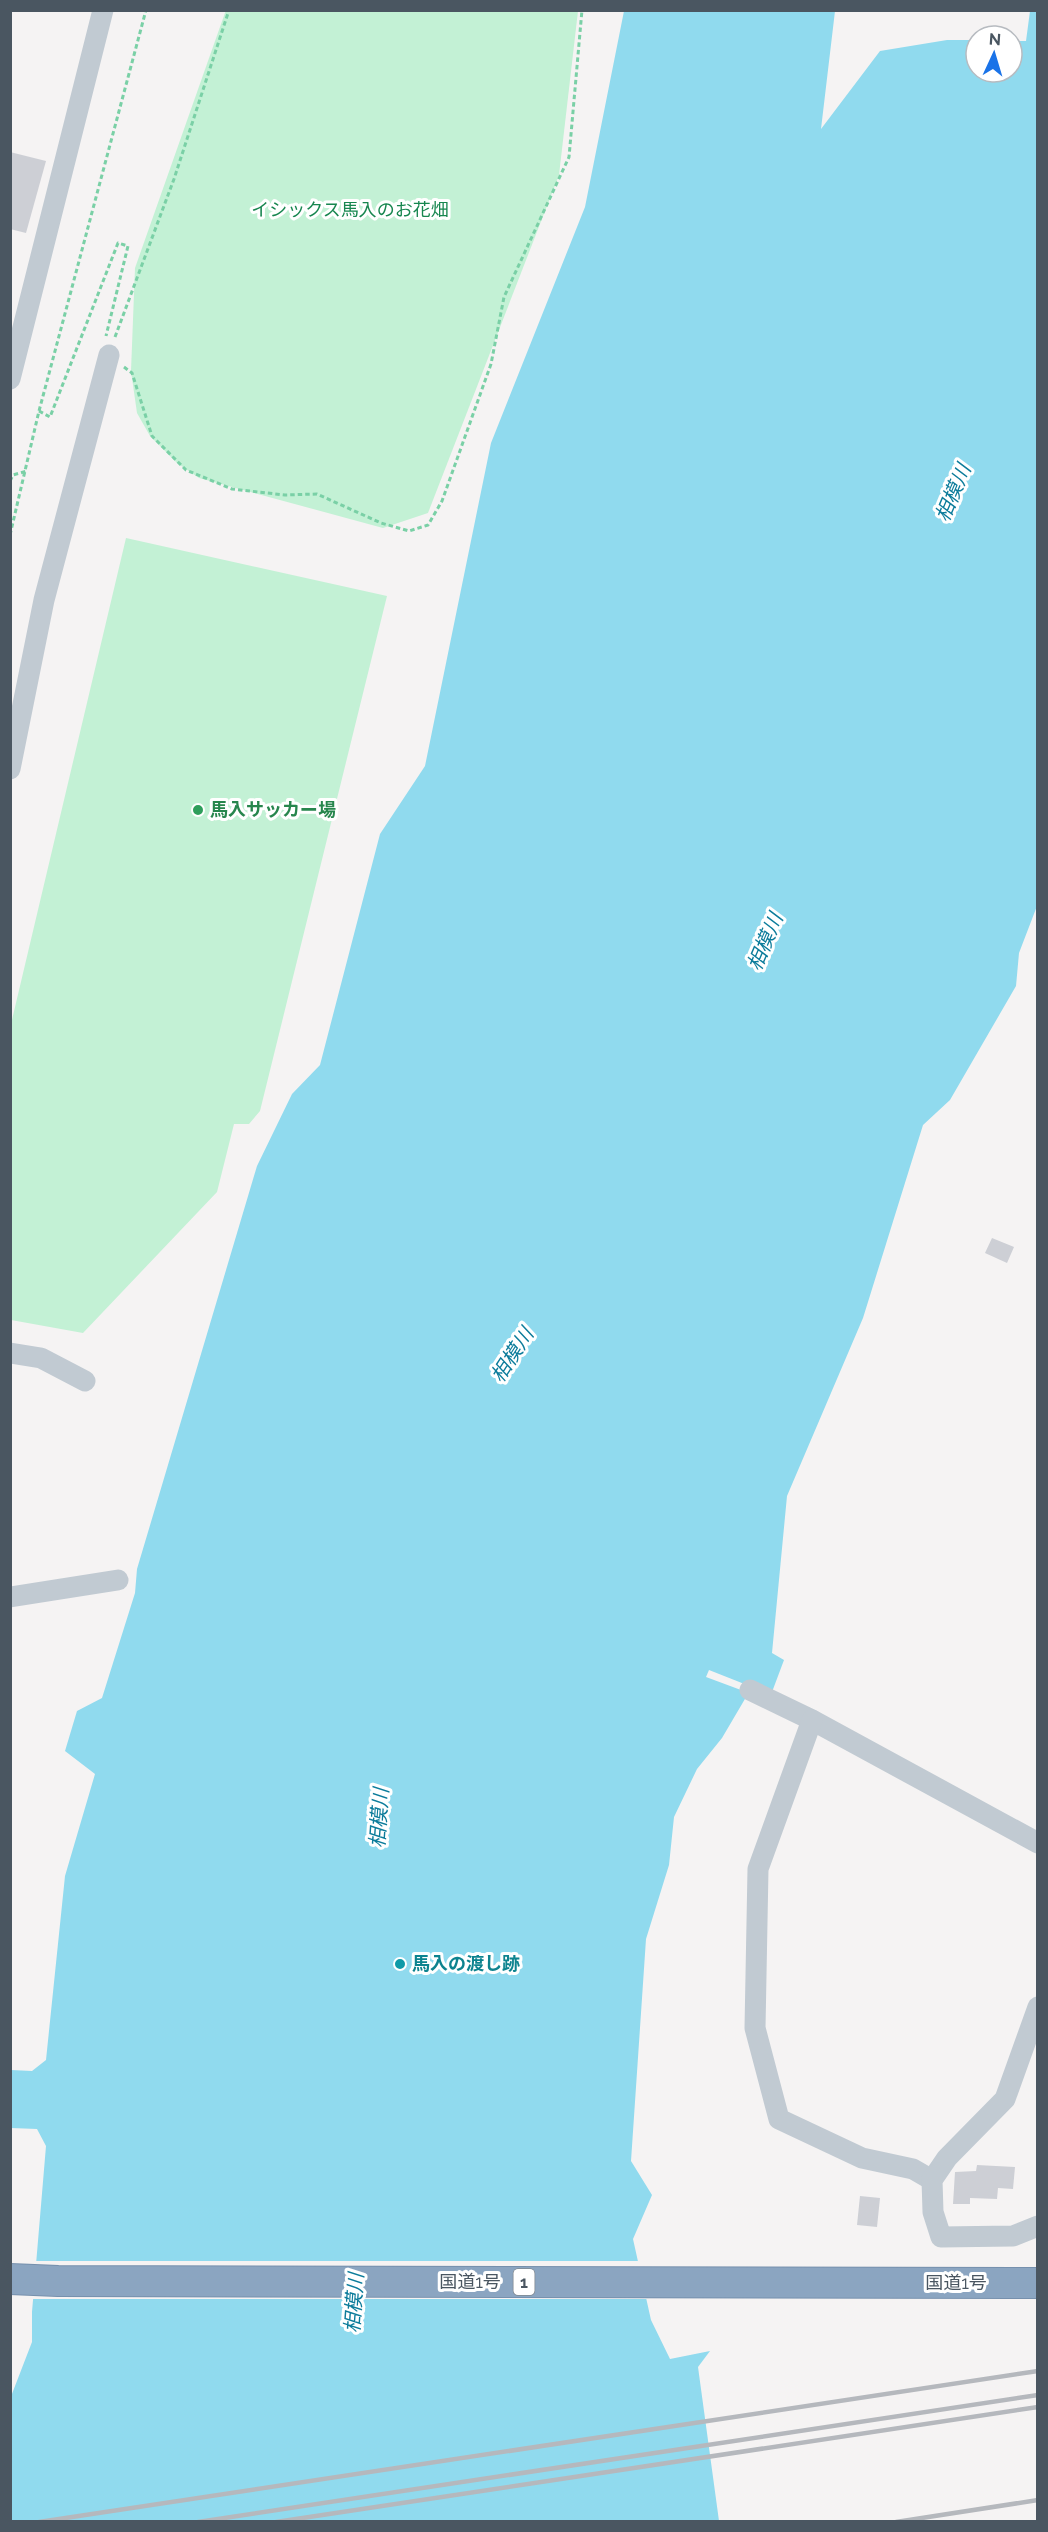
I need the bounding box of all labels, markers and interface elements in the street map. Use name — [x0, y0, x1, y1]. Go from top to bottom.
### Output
north arrow — [964, 24, 1024, 84]
text: N — [988, 30, 1002, 49]
park label: イシックス馬入のお花畑 — [251, 199, 449, 220]
water label: 相模川 — [930, 459, 977, 525]
place label: 馬入サッカー場 — [210, 799, 336, 820]
marker: 馬入サッカー場 — [191, 803, 205, 817]
water label: 相模川 — [742, 908, 789, 974]
water label: 相模川 — [486, 1322, 539, 1387]
water label: 相模川 — [365, 1785, 393, 1849]
place label: 馬入の渡し跡 — [412, 1953, 520, 1974]
marker: 馬入の渡し跡 — [393, 1957, 407, 1971]
road number: 1 — [514, 2269, 534, 2295]
water label: 相模川 — [340, 2270, 368, 2334]
street label: 国道1号 — [439, 2271, 501, 2292]
street label: 国道1号 — [925, 2272, 987, 2293]

